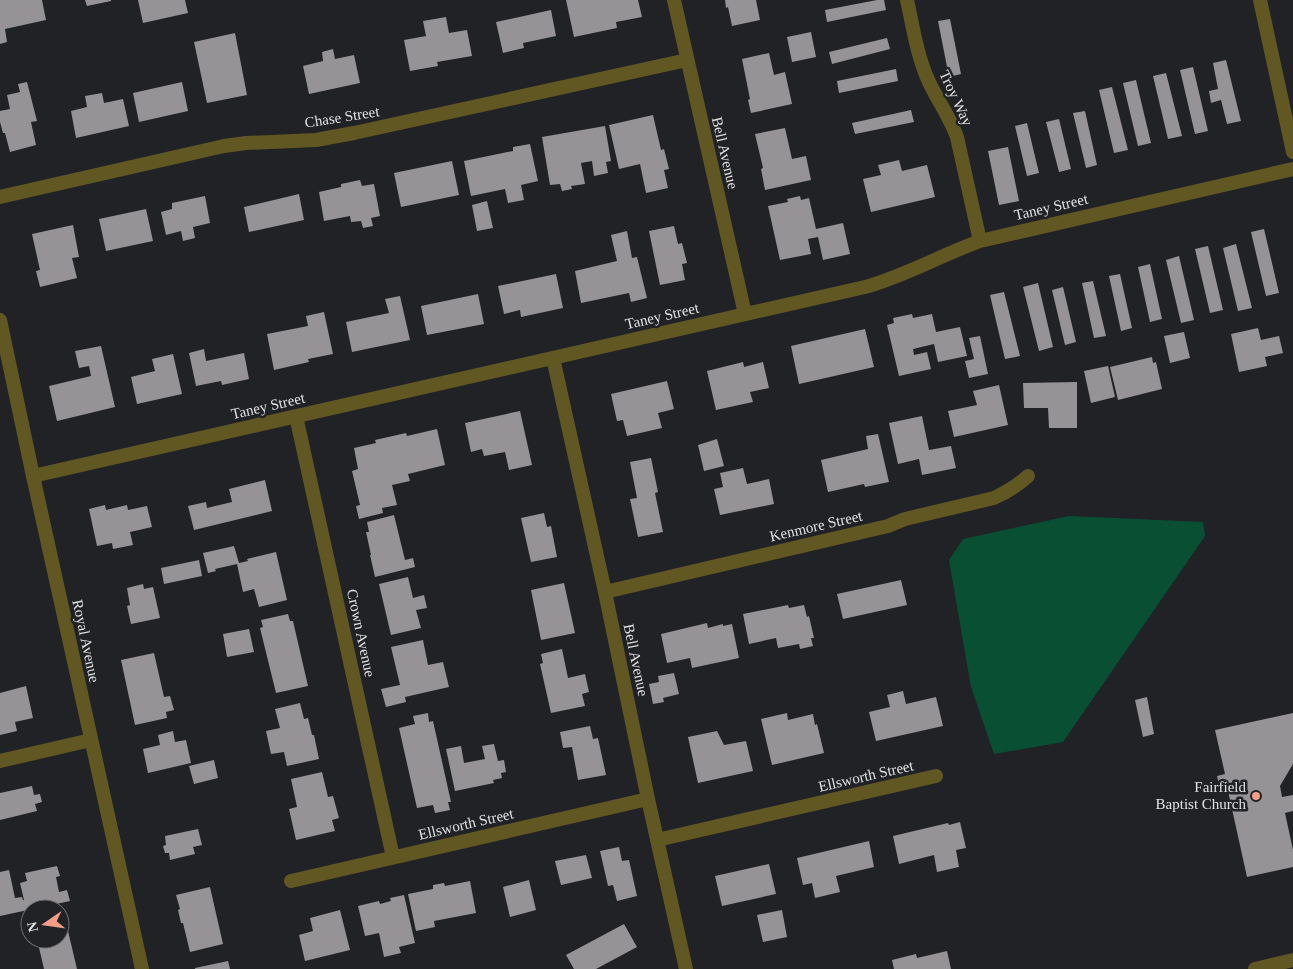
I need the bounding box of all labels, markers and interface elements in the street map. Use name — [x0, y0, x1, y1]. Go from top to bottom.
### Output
street label: Troy Way — [936, 68, 976, 129]
street label: Chase Street — [304, 103, 381, 131]
street label: Bell Avenue — [709, 115, 741, 191]
street label: Taney Street — [1013, 191, 1090, 223]
street label: Taney Street — [624, 300, 701, 332]
street label: Taney Street — [230, 390, 307, 422]
street label: Kenmore Street — [768, 507, 865, 544]
street label: Crown Avenue — [344, 588, 378, 679]
street label: Royal Avenue — [69, 598, 103, 684]
street label: Bell Avenue — [621, 622, 652, 698]
street label: Ellsworth Street — [817, 757, 916, 795]
place label: Fairfield Baptist Church — [1156, 779, 1246, 812]
marker: Fairfield Baptist Church — [1250, 790, 1262, 802]
street label: Ellsworth Street — [417, 805, 516, 843]
north arrow — [20, 899, 70, 949]
text: N — [24, 920, 41, 933]

